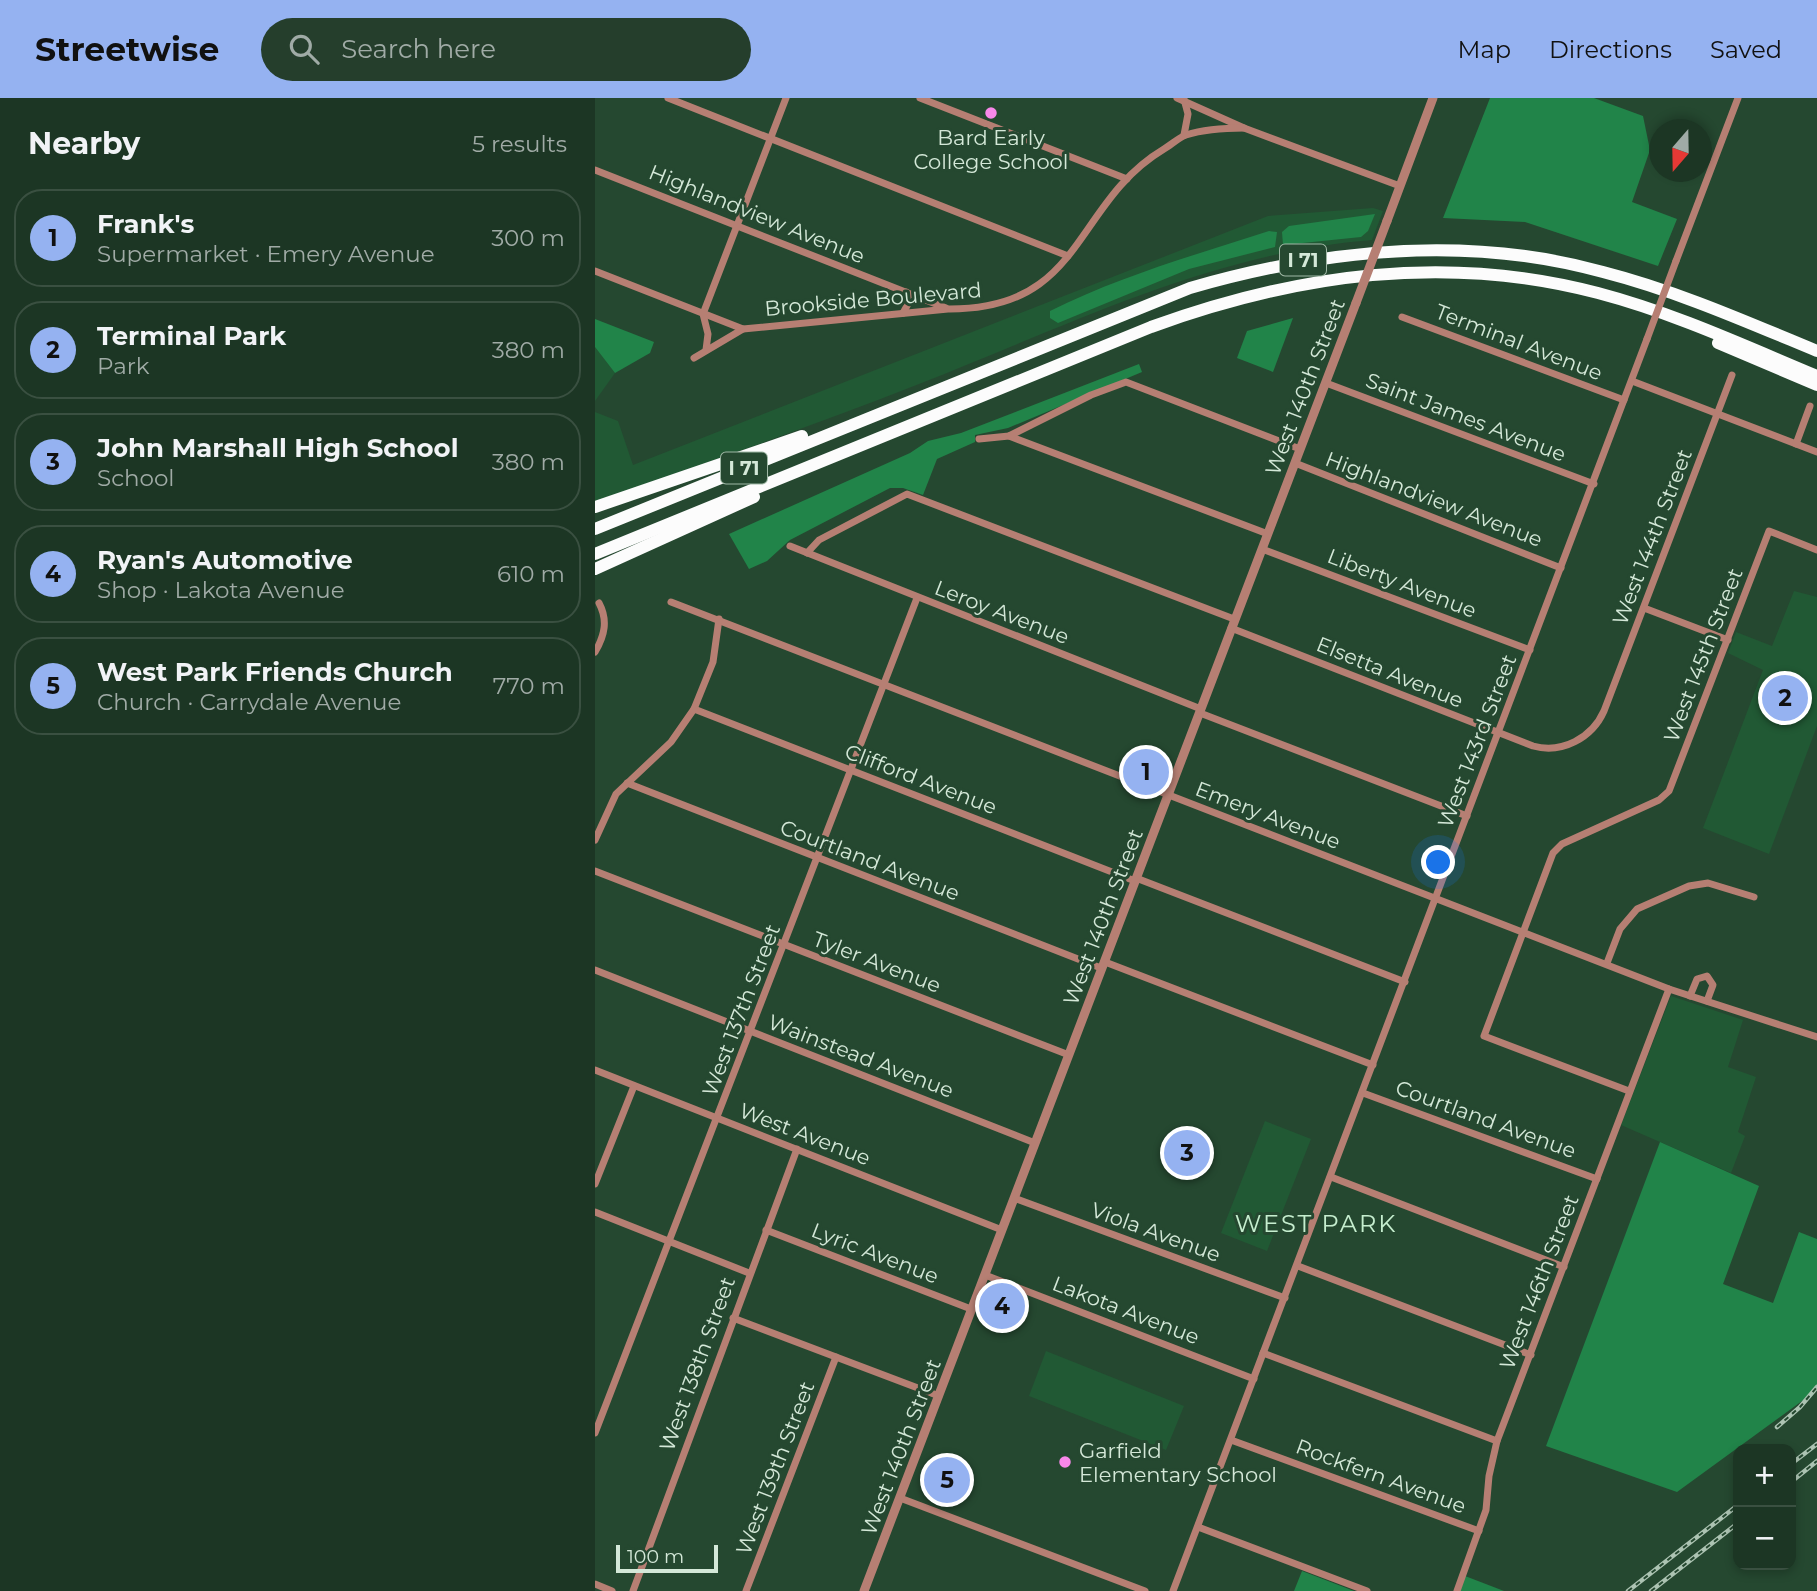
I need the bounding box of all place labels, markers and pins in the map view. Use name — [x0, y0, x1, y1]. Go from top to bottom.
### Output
marker: Bard Early College School — [983, 105, 999, 121]
place label: Bard Early College School — [914, 125, 1068, 174]
pin: 2 — [1762, 672, 1808, 724]
pin: 1 — [1123, 746, 1169, 798]
pin: 3 — [1164, 1127, 1210, 1179]
pin: 4 — [979, 1280, 1025, 1332]
place label: Garfield Elementary School — [1079, 1438, 1277, 1487]
pin: 5 — [924, 1454, 970, 1506]
marker: Garfield Elementary School — [1057, 1454, 1073, 1470]

